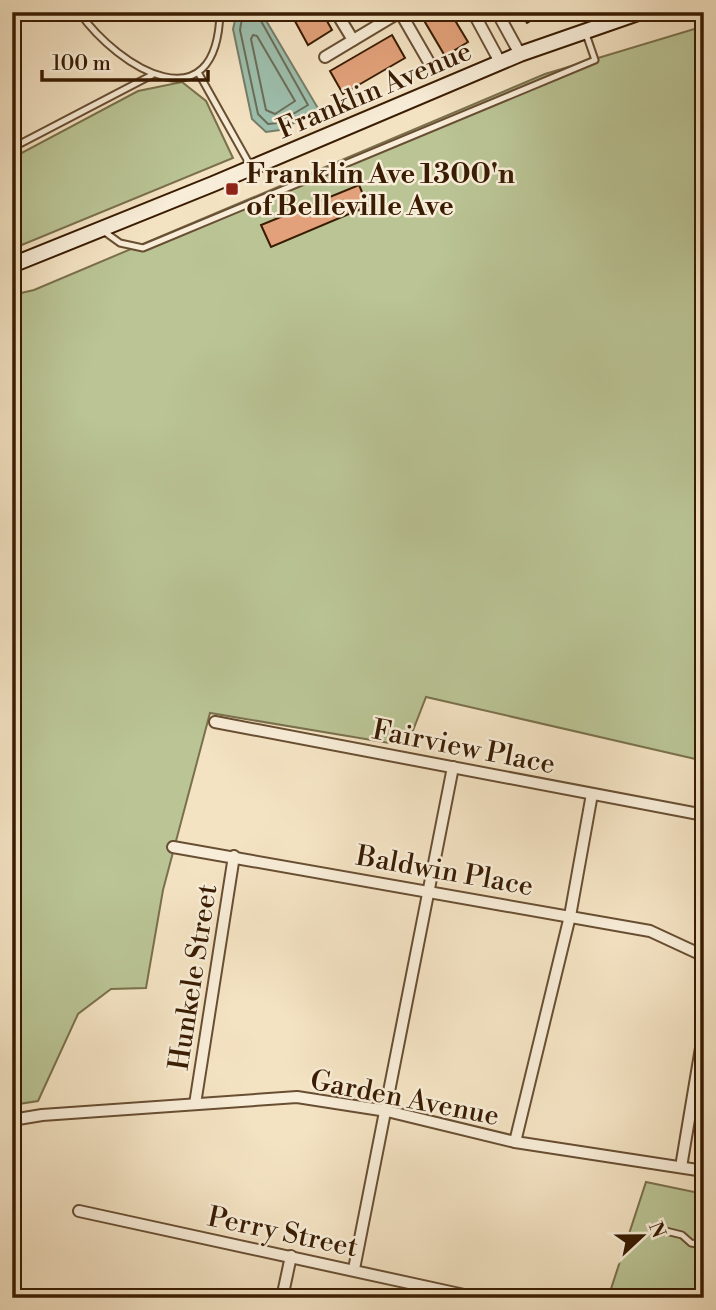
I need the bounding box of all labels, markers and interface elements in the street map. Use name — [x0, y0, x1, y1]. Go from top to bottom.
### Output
street label: Franklin Avenue — [272, 34, 477, 147]
scale bar — [42, 38, 208, 82]
text: 100 m — [52, 51, 111, 77]
place label: Franklin Ave 1300'n of Belleville Ave — [246, 157, 515, 224]
marker: Franklin Ave 1300'n of Belleville Ave — [224, 181, 240, 197]
street label: Fairview Place — [369, 713, 558, 782]
street label: Baldwin Place — [352, 839, 536, 904]
street label: Hunkele Street — [162, 882, 225, 1073]
street label: Garden Avenue — [307, 1063, 502, 1134]
street label: Perry Street — [204, 1199, 361, 1265]
north arrow — [608, 1202, 678, 1272]
text: N — [643, 1219, 671, 1241]

